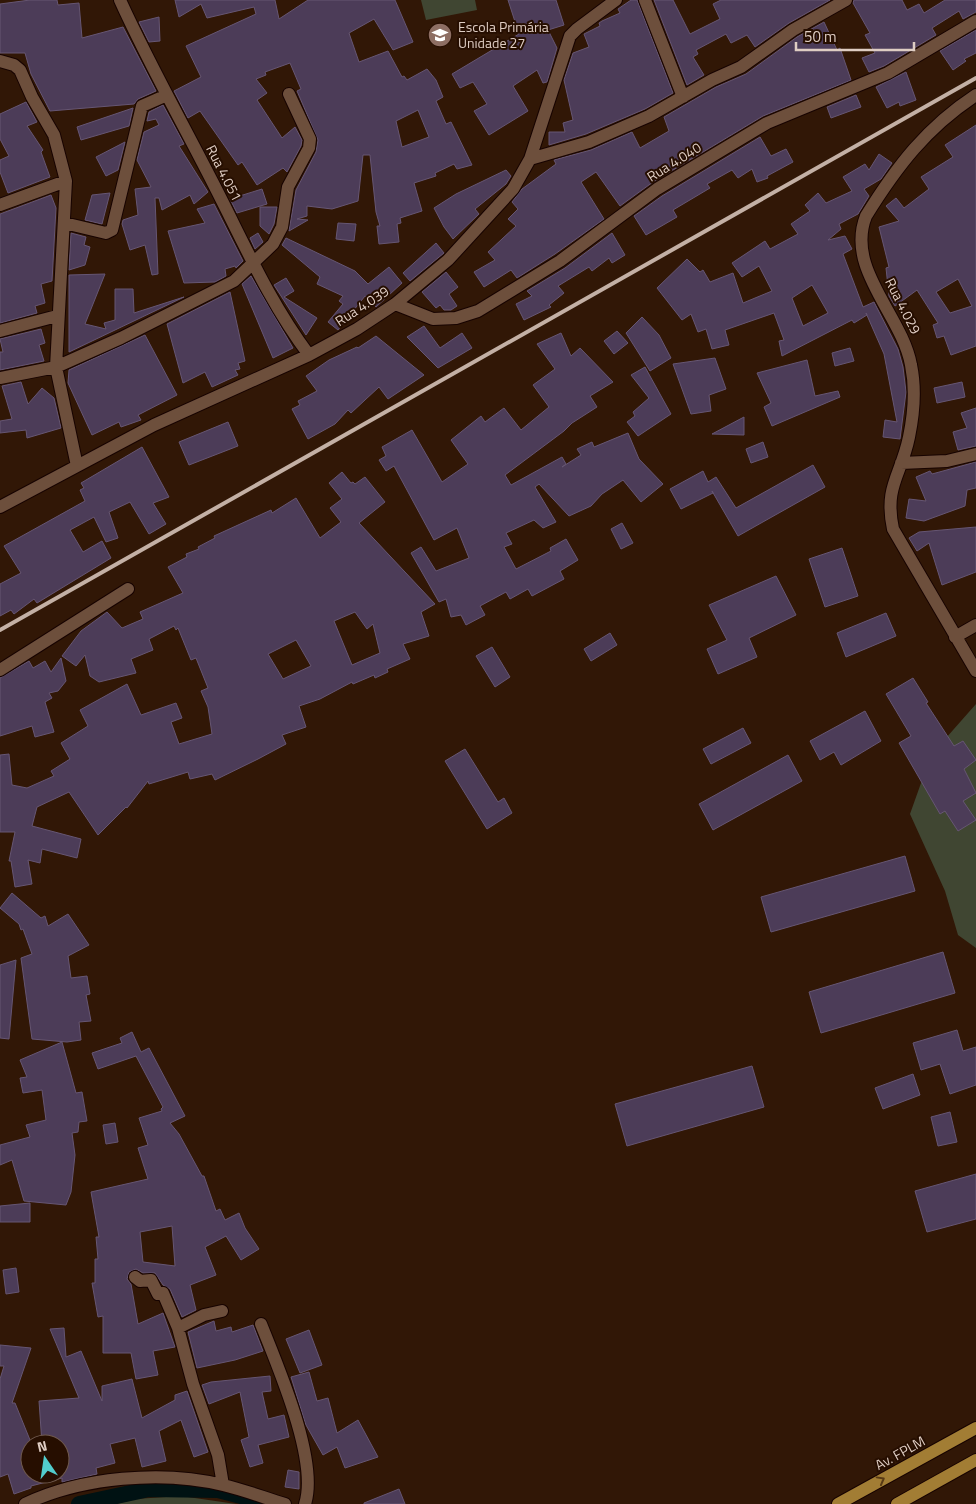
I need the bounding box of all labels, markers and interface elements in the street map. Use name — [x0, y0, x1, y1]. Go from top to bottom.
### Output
place label: Escola Primária Unidade 27 — [458, 16, 549, 53]
scale bar — [796, 20, 914, 52]
school or university icon: Escola Primária Unidade 27 — [427, 22, 453, 48]
text: 50 m — [804, 25, 837, 48]
street label: Rua 4.040 — [643, 137, 705, 187]
street label: Rua 4.051 — [201, 141, 248, 204]
street label: Rua 4.029 — [880, 274, 927, 338]
street label: Rua 4.039 — [331, 280, 393, 331]
street label: Av. FPLM — [871, 1430, 929, 1475]
north arrow — [20, 1434, 70, 1484]
text: N — [35, 1435, 49, 1457]
one-way arrow — [876, 1477, 885, 1487]

